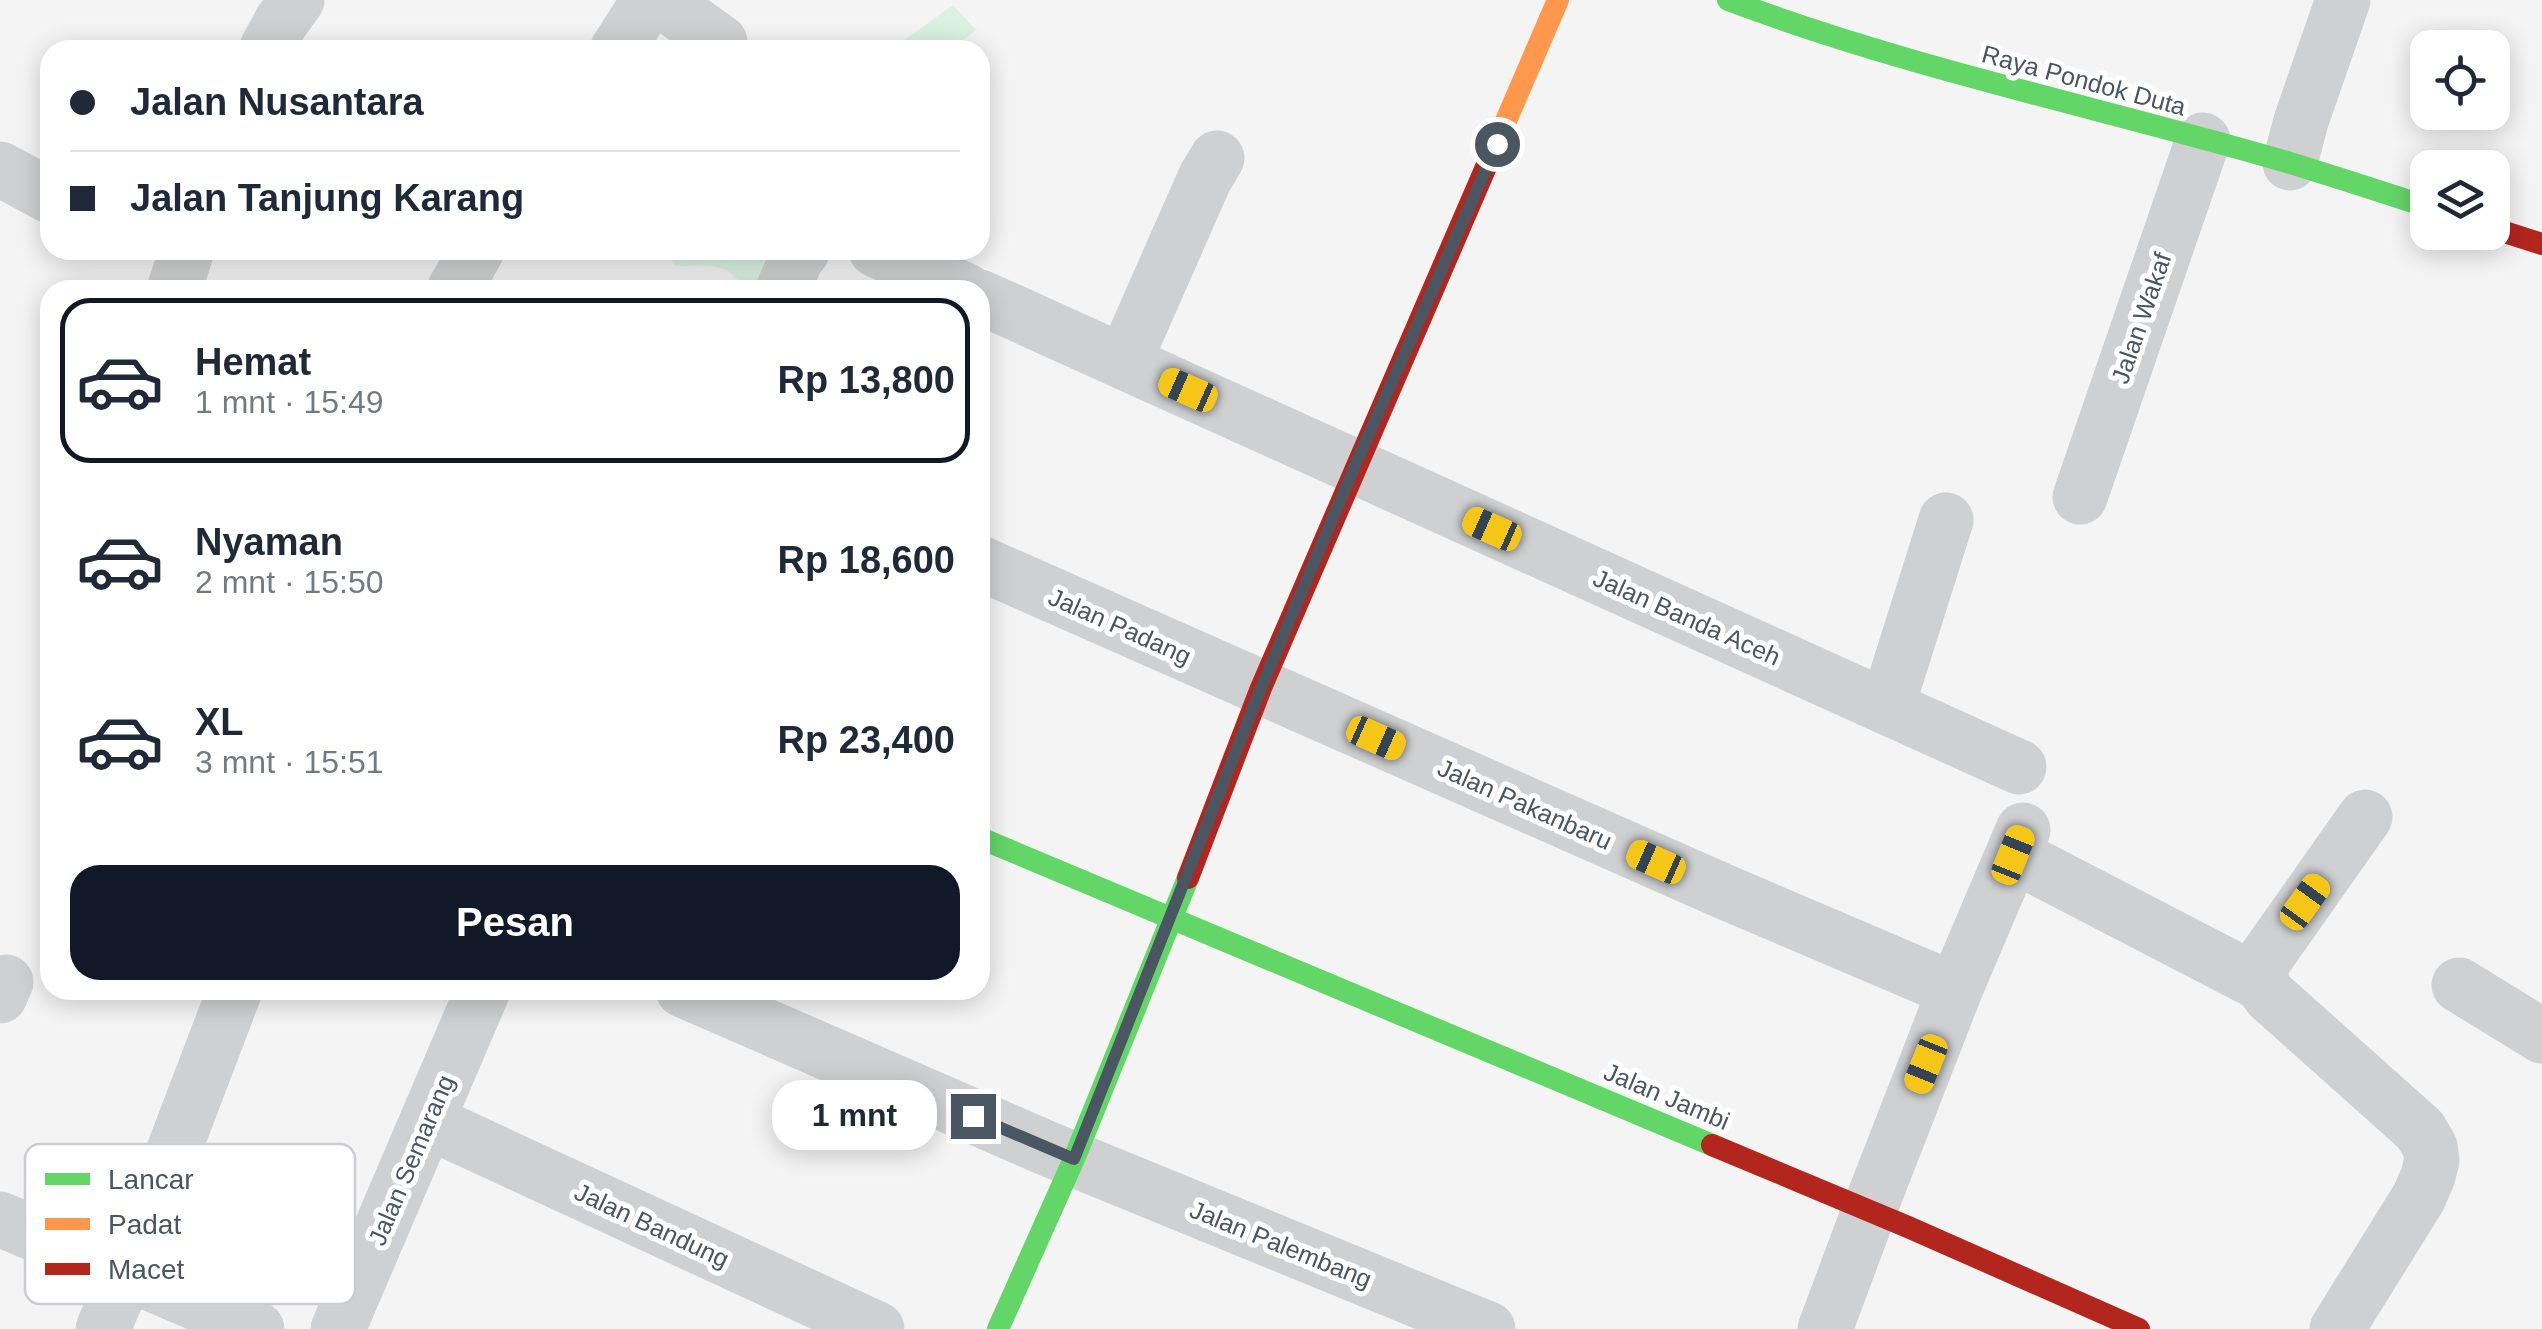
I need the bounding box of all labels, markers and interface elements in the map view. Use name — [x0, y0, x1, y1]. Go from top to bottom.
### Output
map controls — [2410, 30, 2510, 250]
button: locate — [2410, 30, 2510, 130]
street label: Raya Pondok Duta — [1979, 39, 2189, 121]
text: Jalan Nusantara — [130, 81, 424, 123]
route start — [1475, 122, 1520, 167]
button: layers — [2410, 150, 2510, 250]
text: Jalan Tanjung Karang — [130, 177, 524, 219]
street label: Jalan Wakaf — [2106, 249, 2176, 387]
icon: car — [75, 336, 165, 426]
text: Hemat — [195, 341, 311, 383]
text: Rp 13,800 — [778, 359, 955, 401]
car — [1154, 364, 1222, 416]
text: 1 mnt · 15:49 — [195, 384, 384, 420]
car — [1458, 503, 1526, 555]
icon: car — [75, 516, 165, 606]
text: Nyaman — [195, 521, 343, 563]
text: Rp 18,600 — [778, 539, 955, 581]
street label: Jalan Banda Aceh — [1589, 563, 1785, 671]
text: 2 mnt · 15:50 — [195, 564, 384, 600]
street label: Jalan Padang — [1044, 582, 1196, 670]
icon: car — [75, 696, 165, 786]
text: XL — [195, 701, 244, 743]
car — [1342, 712, 1410, 764]
text: Rp 23,400 — [778, 719, 955, 761]
text: 3 mnt · 15:51 — [195, 744, 384, 780]
street label: Jalan Pakanbaru — [1434, 753, 1616, 855]
car — [1988, 822, 2038, 888]
car — [1622, 836, 1690, 888]
button: Pesan — [70, 865, 960, 980]
car — [2275, 869, 2335, 935]
car — [1901, 1031, 1951, 1097]
street label: Jalan Jambi — [1600, 1057, 1734, 1135]
street label: Jalan Semarang — [363, 1071, 459, 1249]
callout: 1 mnt — [773, 1081, 938, 1151]
route end — [951, 1094, 996, 1139]
text: 1 mnt — [812, 1097, 897, 1133]
legend — [25, 1144, 355, 1304]
text: Lancar — [108, 1164, 194, 1195]
street label: Jalan Bandung — [570, 1177, 734, 1273]
street label: Jalan Palembang — [1186, 1195, 1376, 1293]
text: Padat — [108, 1209, 181, 1240]
text: Macet — [108, 1254, 184, 1285]

